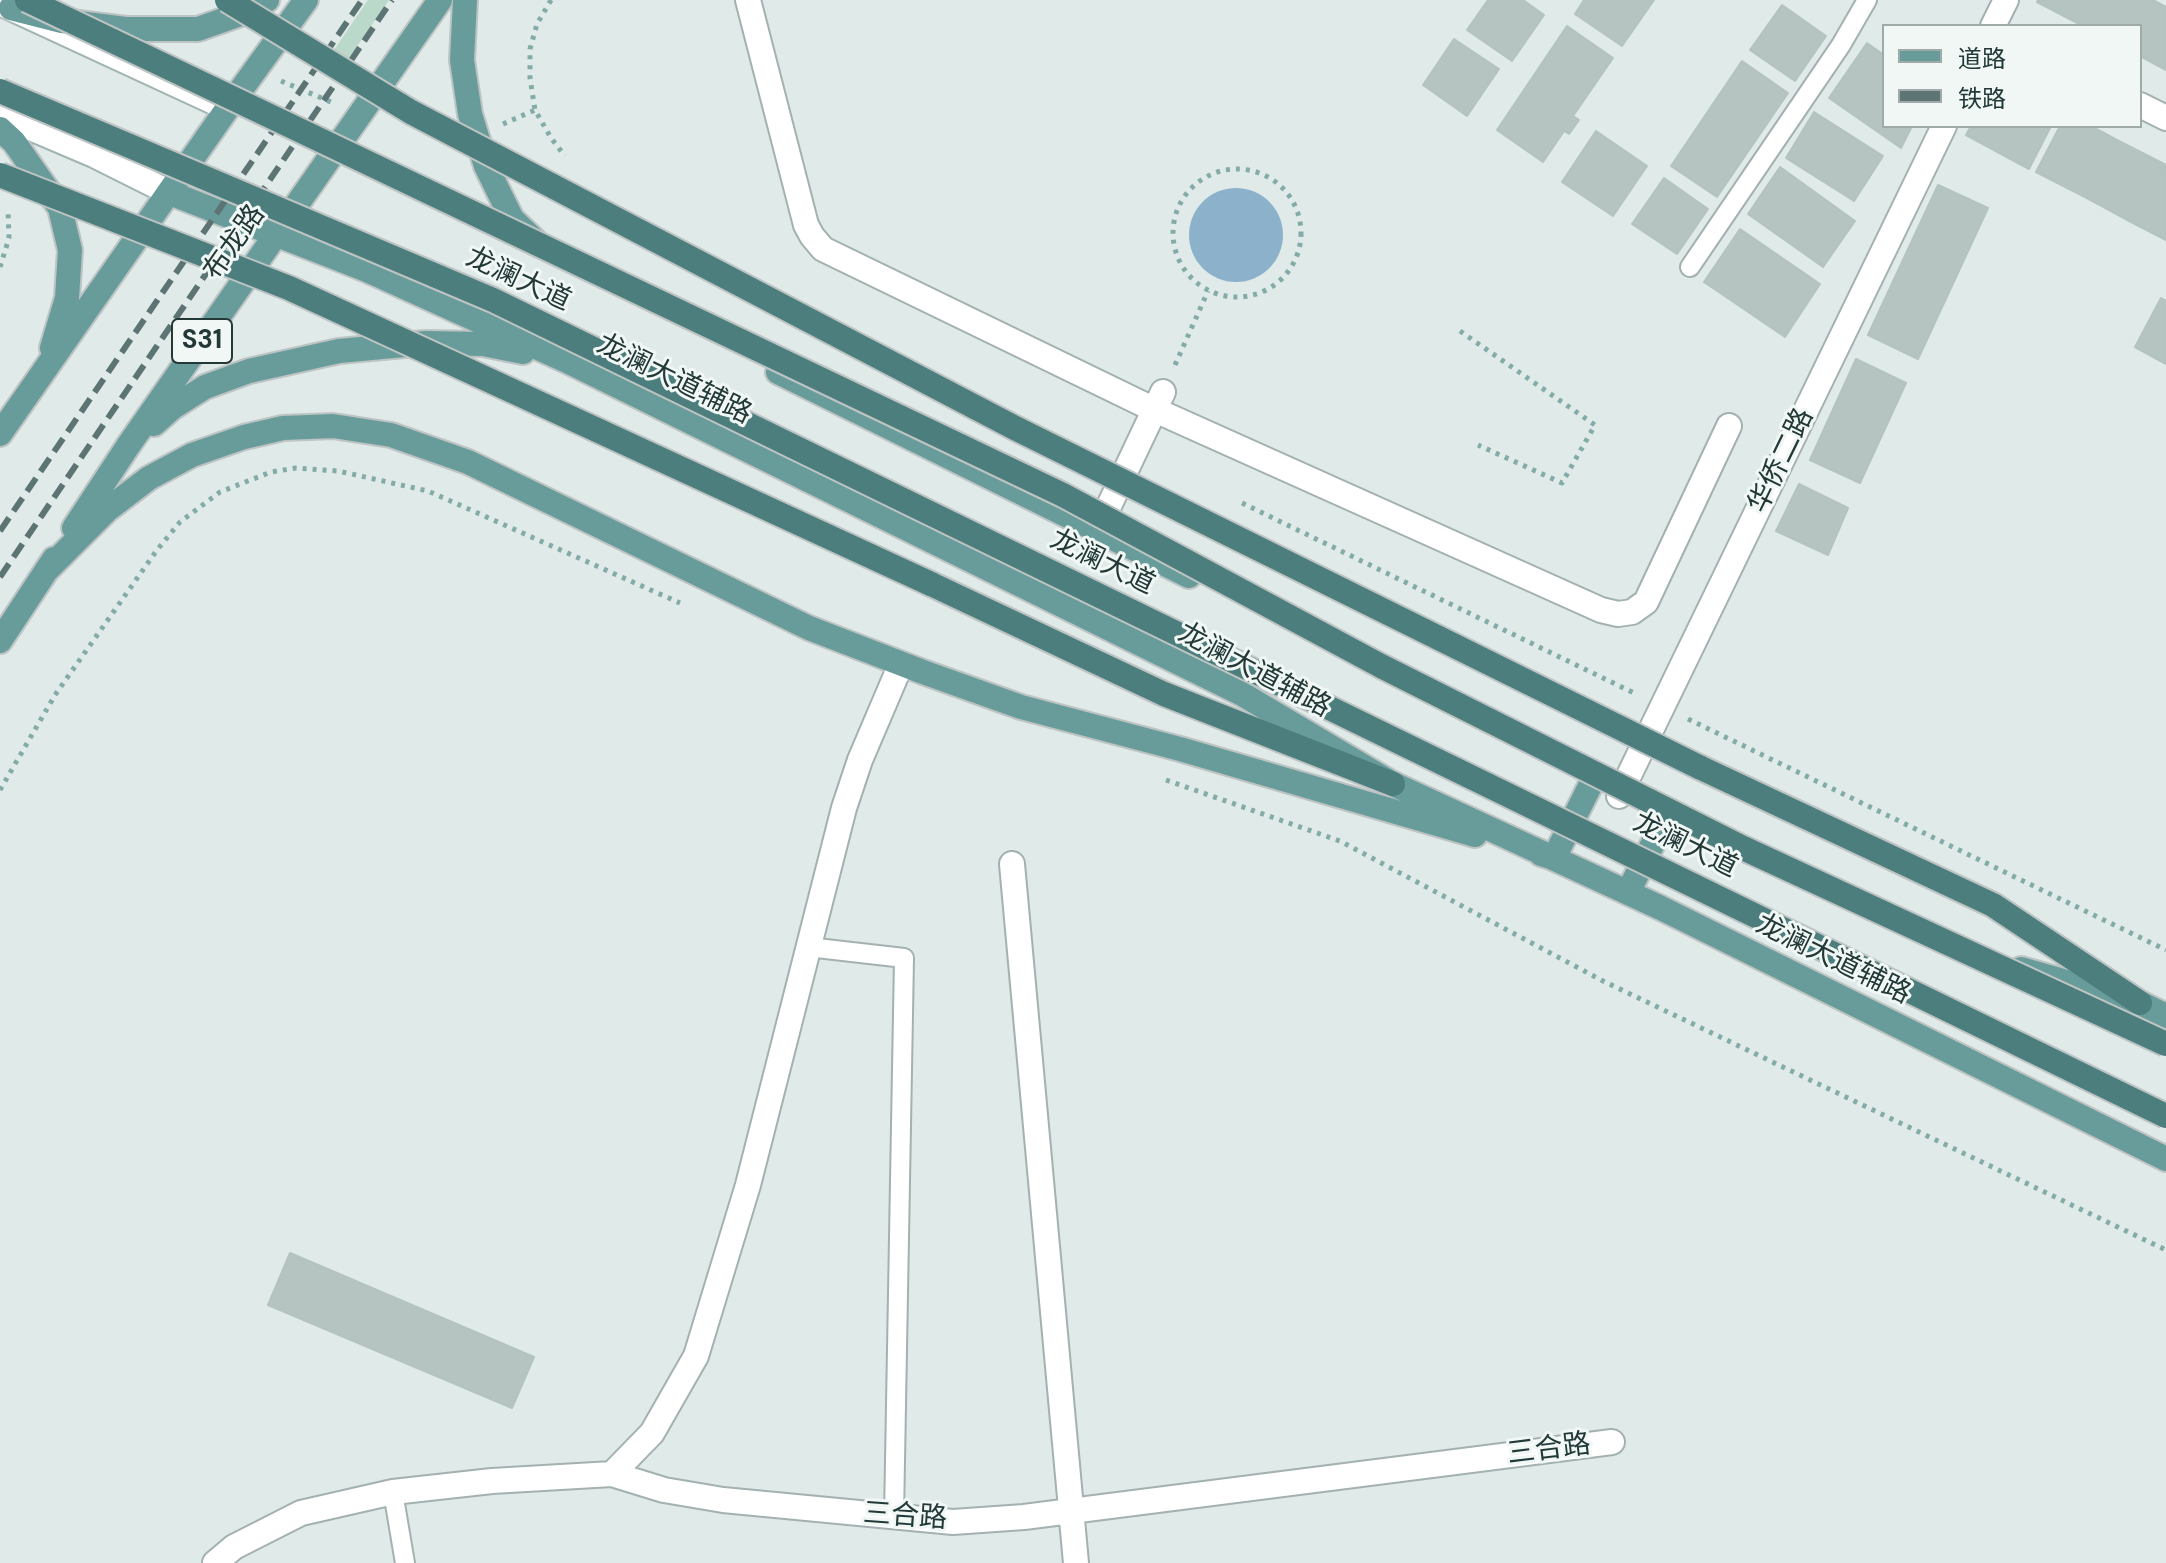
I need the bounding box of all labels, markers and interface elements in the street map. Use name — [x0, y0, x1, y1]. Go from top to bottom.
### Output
legend — [1882, 24, 2142, 128]
text: 道路 — [1958, 43, 2006, 74]
text: 铁路 — [1958, 83, 2006, 114]
street label: 布龙路 — [197, 199, 273, 287]
street label: 龙澜大道 — [460, 241, 576, 319]
road number: S31 — [172, 319, 232, 363]
street label: 龙澜大道辅路 — [591, 328, 757, 432]
street label: 华侨二路 — [1742, 403, 1822, 519]
street label: 龙澜大道 — [1044, 523, 1160, 603]
street label: 龙澜大道辅路 — [1172, 617, 1336, 725]
street label: 龙澜大道 — [1627, 806, 1743, 886]
street label: 龙澜大道辅路 — [1750, 908, 1916, 1012]
street label: 三合路 — [1505, 1428, 1593, 1472]
street label: 三合路 — [862, 1497, 948, 1537]

